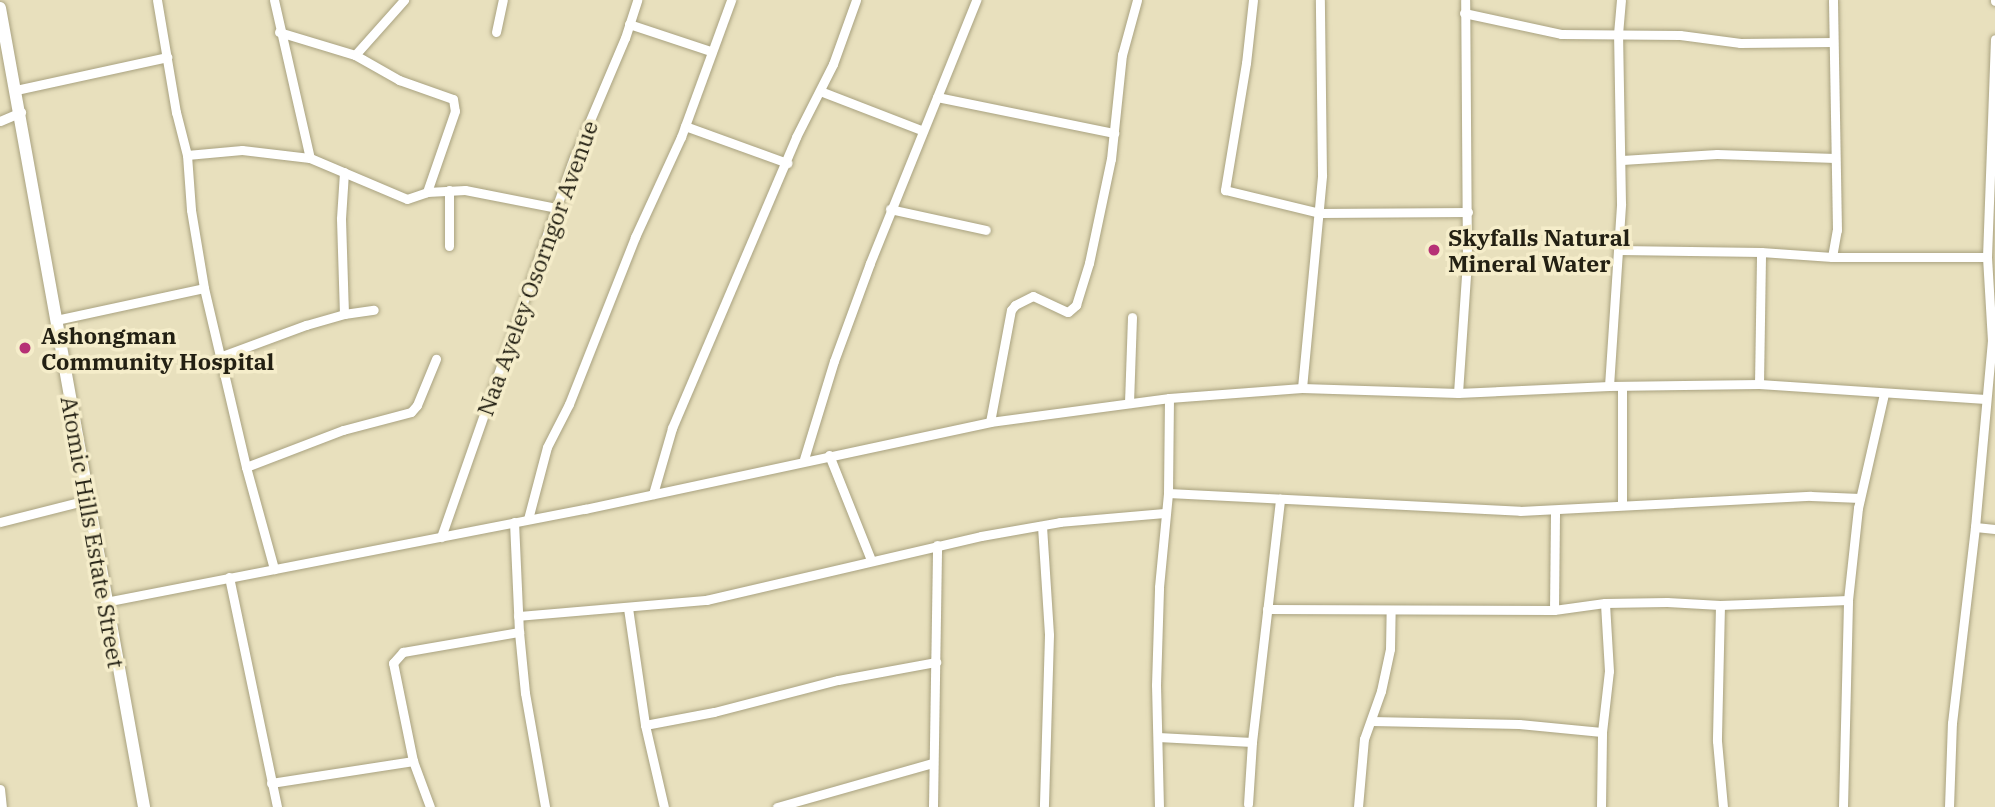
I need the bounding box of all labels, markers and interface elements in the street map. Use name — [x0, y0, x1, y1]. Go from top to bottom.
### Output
street label: Naa Ayeley Osorngor Avenue — [471, 117, 603, 419]
place label: Skyfalls Natural Mineral Water — [1448, 223, 1630, 277]
marker: Skyfalls Natural Mineral Water — [1426, 242, 1442, 258]
place label: Ashongman Community Hospital — [41, 321, 274, 375]
marker: Ashongman Community Hospital — [15, 338, 35, 358]
street label: Atomic Hills Estate Street — [56, 394, 130, 670]

